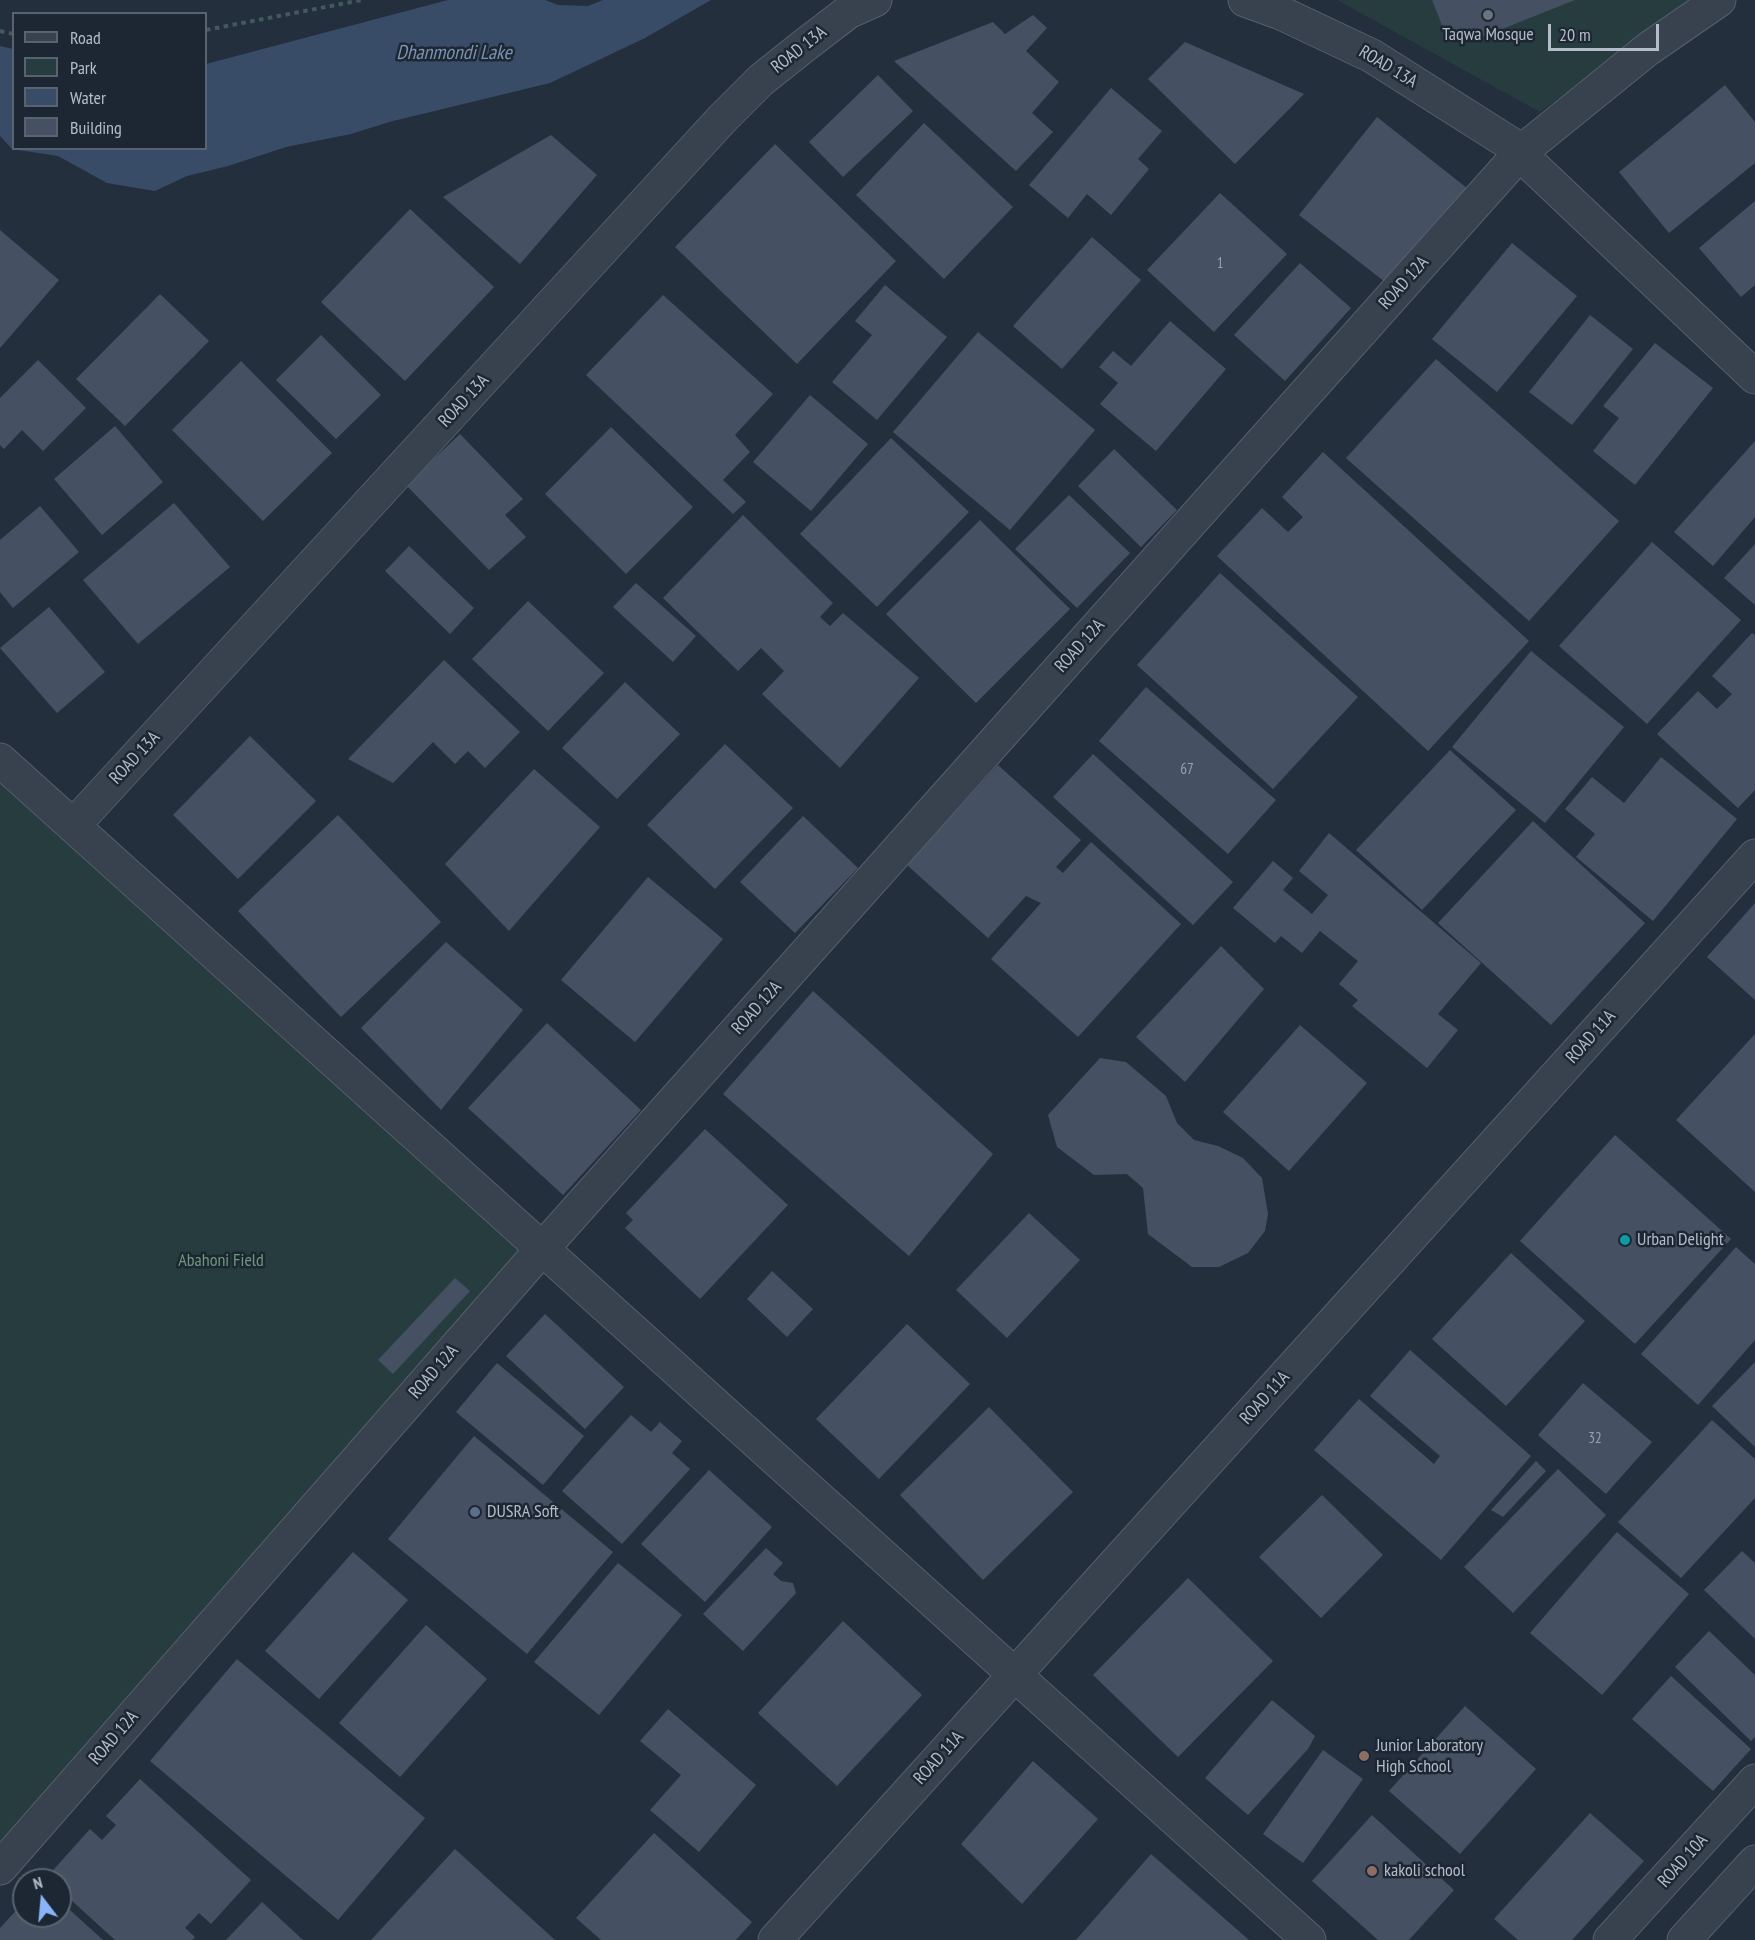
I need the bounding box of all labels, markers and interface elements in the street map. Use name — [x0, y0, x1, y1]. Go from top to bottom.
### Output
marker: Taqwa Mosque — [1481, 8, 1495, 22]
legend — [12, 12, 207, 150]
scale bar — [1551, 12, 1662, 50]
street label: ROAD 13A — [767, 22, 831, 78]
text: 20 m — [1559, 23, 1591, 46]
place label: Taqwa Mosque — [1442, 24, 1534, 46]
text: Road — [70, 26, 101, 49]
water label: Dhanmondi Lake — [396, 41, 512, 65]
street label: ROAD 13A — [1355, 41, 1421, 93]
text: Park — [70, 56, 97, 79]
text: Water — [70, 86, 106, 109]
text: Building — [70, 116, 122, 139]
street label: ROAD 12A — [1375, 252, 1433, 314]
house number: 1 — [1217, 255, 1223, 273]
street label: ROAD 13A — [434, 370, 494, 432]
street label: ROAD 12A — [1051, 615, 1109, 677]
street label: ROAD 13A — [105, 727, 165, 789]
house number: 67 — [1180, 761, 1194, 779]
street label: ROAD 12A — [728, 977, 786, 1039]
street label: ROAD 11A — [1562, 1006, 1620, 1068]
place label: Urban Delight — [1637, 1229, 1724, 1251]
marker: Urban Delight — [1618, 1233, 1632, 1247]
park label: Abahoni Field — [178, 1250, 264, 1272]
street label: ROAD 12A — [405, 1341, 463, 1403]
street label: ROAD 11A — [1236, 1367, 1294, 1429]
house number: 32 — [1588, 1430, 1602, 1448]
place label: DUSRA Soft — [487, 1501, 559, 1523]
marker: DUSRA Soft — [468, 1505, 482, 1519]
street label: ROAD 12A — [85, 1707, 143, 1769]
street label: ROAD 11A — [910, 1727, 968, 1789]
place label: Junior Laboratory High School — [1376, 1735, 1483, 1778]
marker: Junior Laboratory High School — [1357, 1749, 1371, 1763]
street label: ROAD 10A — [1654, 1830, 1712, 1892]
place label: kakoli school — [1384, 1860, 1465, 1882]
marker: kakoli school — [1365, 1864, 1379, 1878]
north arrow — [12, 1868, 72, 1928]
text: N — [31, 1872, 44, 1893]

